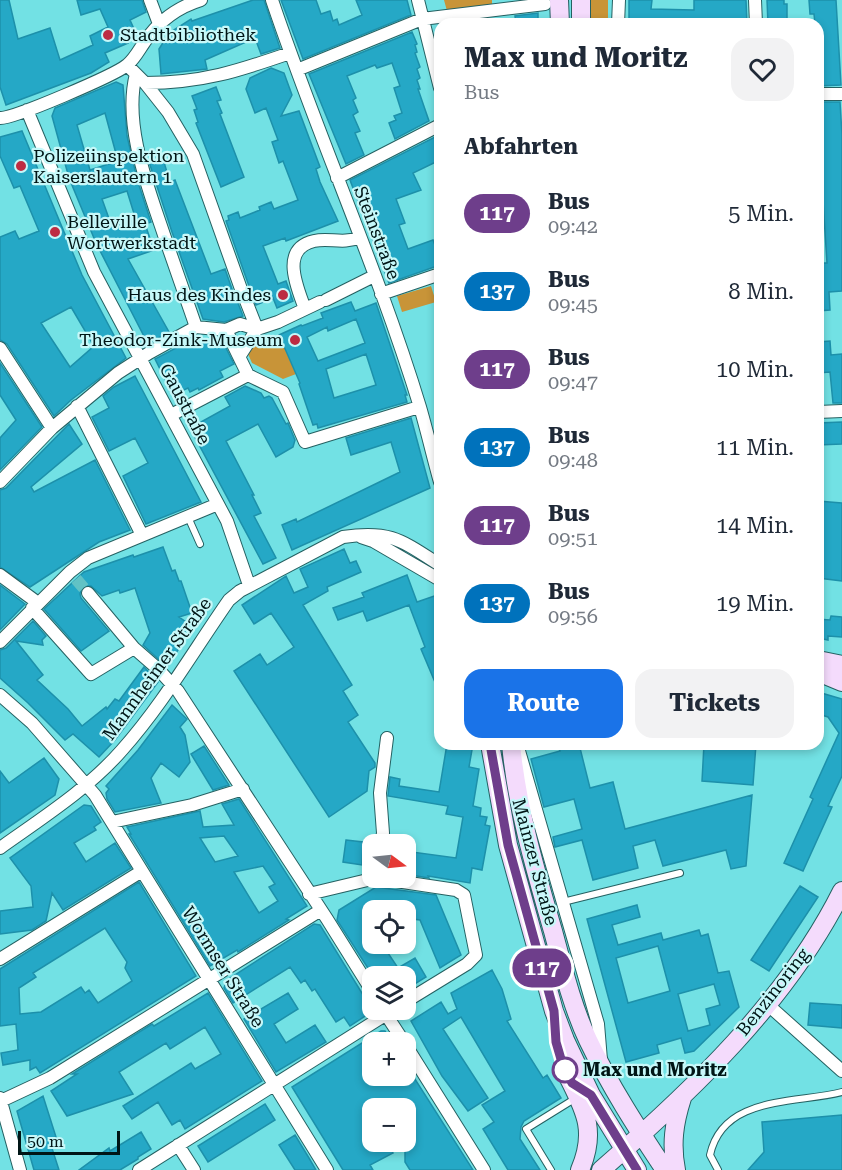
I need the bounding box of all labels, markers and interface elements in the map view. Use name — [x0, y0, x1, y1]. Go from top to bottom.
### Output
place label: Stadtbibliothek — [120, 24, 256, 45]
marker: Stadtbibliothek — [101, 28, 115, 42]
button: heart — [731, 38, 794, 101]
text: Max und Moritz — [464, 41, 688, 74]
text: Bus — [464, 80, 499, 104]
text: Abfahrten — [464, 134, 578, 159]
place label: Polizeiinspektion Kaiserslautern 1 — [33, 145, 185, 187]
marker: Polizeiinspektion Kaiserslautern 1 — [14, 159, 28, 173]
street label: Steinstraße — [350, 183, 405, 283]
text: Bus — [548, 189, 590, 214]
text: 117 — [479, 201, 515, 225]
text: 5 Min. — [728, 201, 794, 226]
place label: Belleville Wortwerkstadt — [67, 211, 196, 253]
text: 09:42 — [548, 214, 598, 238]
marker: Belleville Wortwerkstadt — [48, 225, 62, 239]
text: Bus — [548, 267, 590, 292]
text: 137 — [479, 279, 515, 303]
text: 8 Min. — [728, 279, 794, 304]
place label: Haus des Kindes — [127, 284, 271, 305]
marker: Haus des Kindes — [276, 288, 290, 302]
text: 09:45 — [548, 292, 598, 316]
place label: Theodor-Zink-Museum — [79, 329, 283, 350]
marker: Theodor-Zink-Museum — [288, 333, 302, 347]
text: Bus — [548, 345, 590, 370]
text: 117 — [479, 357, 515, 381]
text: 10 Min. — [716, 357, 794, 382]
street label: Gaustraße — [155, 360, 216, 448]
text: 09:47 — [548, 370, 598, 394]
text: Bus — [548, 423, 590, 448]
text: 137 — [479, 435, 515, 459]
text: 11 Min. — [716, 435, 794, 460]
text: 09:48 — [548, 448, 598, 472]
text: Bus — [548, 501, 590, 526]
text: 117 — [479, 513, 515, 537]
text: 14 Min. — [716, 513, 794, 538]
text: 09:51 — [548, 526, 598, 550]
text: Bus — [548, 579, 590, 604]
text: 137 — [479, 591, 515, 615]
text: 19 Min. — [716, 591, 794, 616]
street label: Mannheimer Straße — [98, 593, 215, 744]
text: 09:56 — [548, 604, 598, 628]
button: Route — [464, 669, 623, 738]
button: Tickets — [635, 669, 794, 738]
street label: Mainzer Straße — [508, 796, 563, 928]
north arrow — [362, 834, 416, 888]
map controls — [362, 834, 416, 1152]
button: locate — [362, 900, 416, 954]
street label: Wormser Straße — [178, 902, 269, 1031]
street label: Benzinoring — [732, 943, 814, 1040]
line badge: 117 — [508, 948, 576, 988]
text: 117 — [524, 956, 560, 980]
button: layers — [362, 966, 416, 1020]
button: + — [362, 1032, 416, 1086]
marker: Max und Moritz — [552, 1057, 578, 1083]
place label: Max und Moritz — [583, 1059, 727, 1080]
button: − — [362, 1098, 416, 1152]
scale bar — [18, 1128, 120, 1156]
text: 50 m — [27, 1132, 64, 1151]

